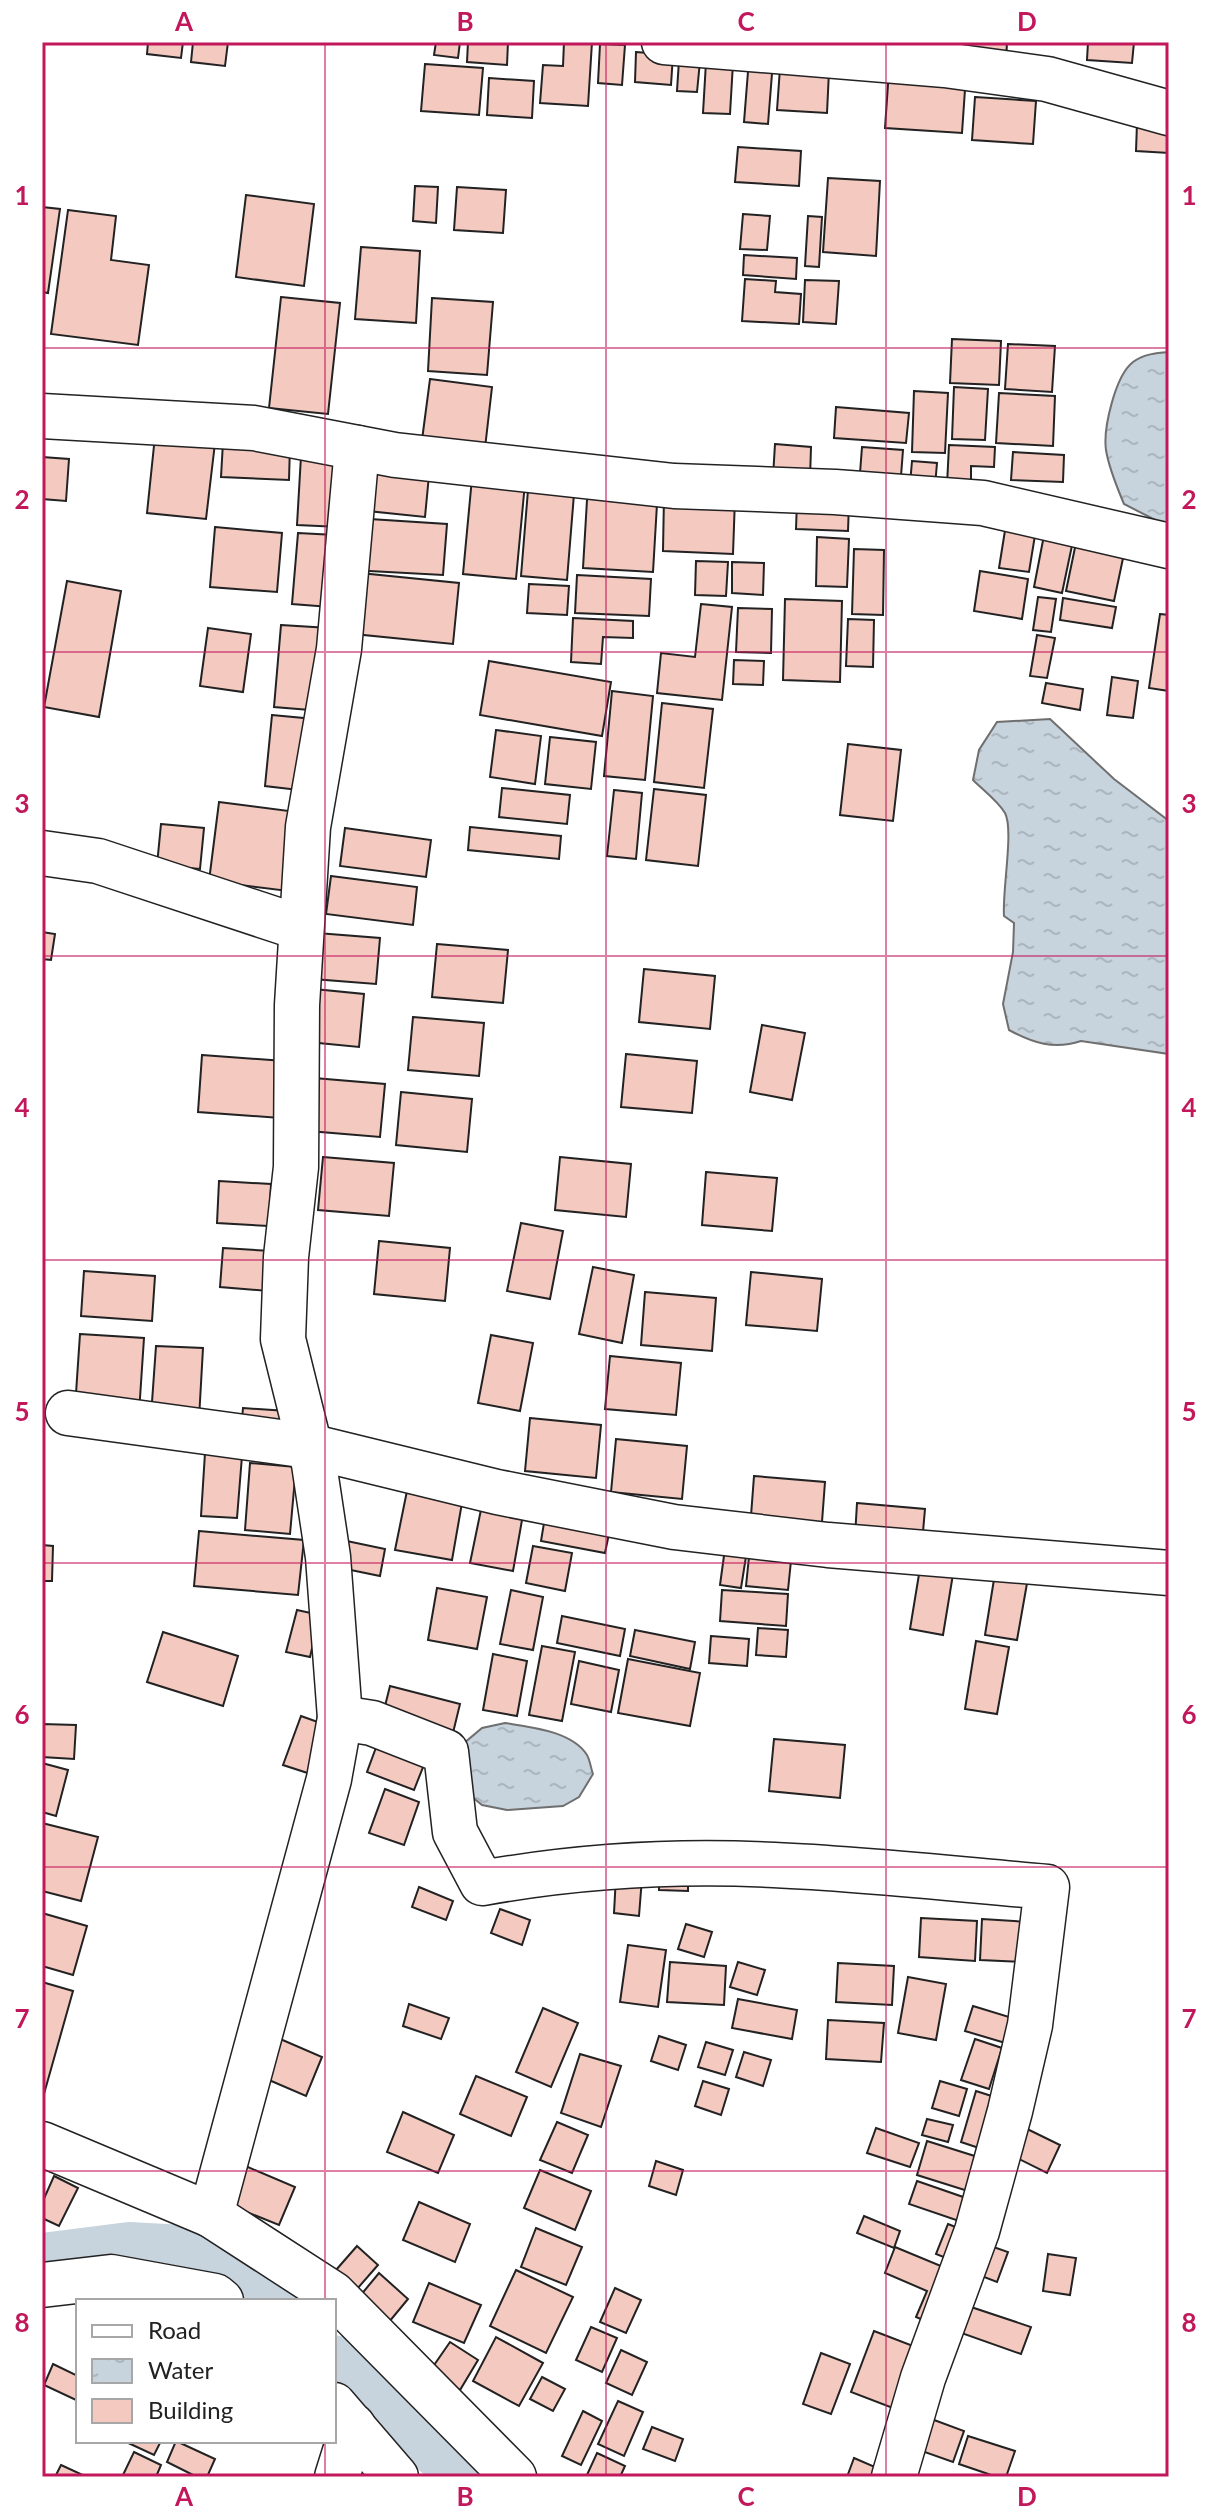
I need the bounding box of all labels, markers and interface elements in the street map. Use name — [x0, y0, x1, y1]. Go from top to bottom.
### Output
text: A — [174, 5, 194, 37]
text: B — [456, 5, 474, 37]
text: C — [737, 5, 755, 37]
text: D — [1017, 5, 1037, 37]
text: 1 — [14, 179, 30, 211]
text: 1 — [1181, 179, 1197, 211]
text: 2 — [14, 483, 30, 515]
text: 2 — [1181, 483, 1197, 515]
text: 3 — [14, 787, 30, 819]
text: 3 — [1181, 787, 1197, 819]
text: 4 — [14, 1091, 30, 1123]
text: 4 — [1181, 1091, 1197, 1123]
text: 5 — [14, 1395, 30, 1427]
text: 5 — [1181, 1395, 1197, 1427]
text: 6 — [14, 1698, 30, 1730]
text: 6 — [1181, 1698, 1197, 1730]
text: 7 — [14, 2002, 30, 2034]
text: 7 — [1181, 2002, 1197, 2034]
legend — [76, 2299, 336, 2443]
text: 8 — [14, 2306, 30, 2338]
text: 8 — [1181, 2306, 1197, 2338]
text: Road — [148, 2315, 201, 2344]
text: Water — [148, 2355, 213, 2384]
text: Building — [148, 2395, 233, 2424]
text: A — [174, 2480, 194, 2512]
text: B — [456, 2480, 474, 2512]
text: C — [737, 2480, 755, 2512]
text: D — [1017, 2480, 1037, 2512]

